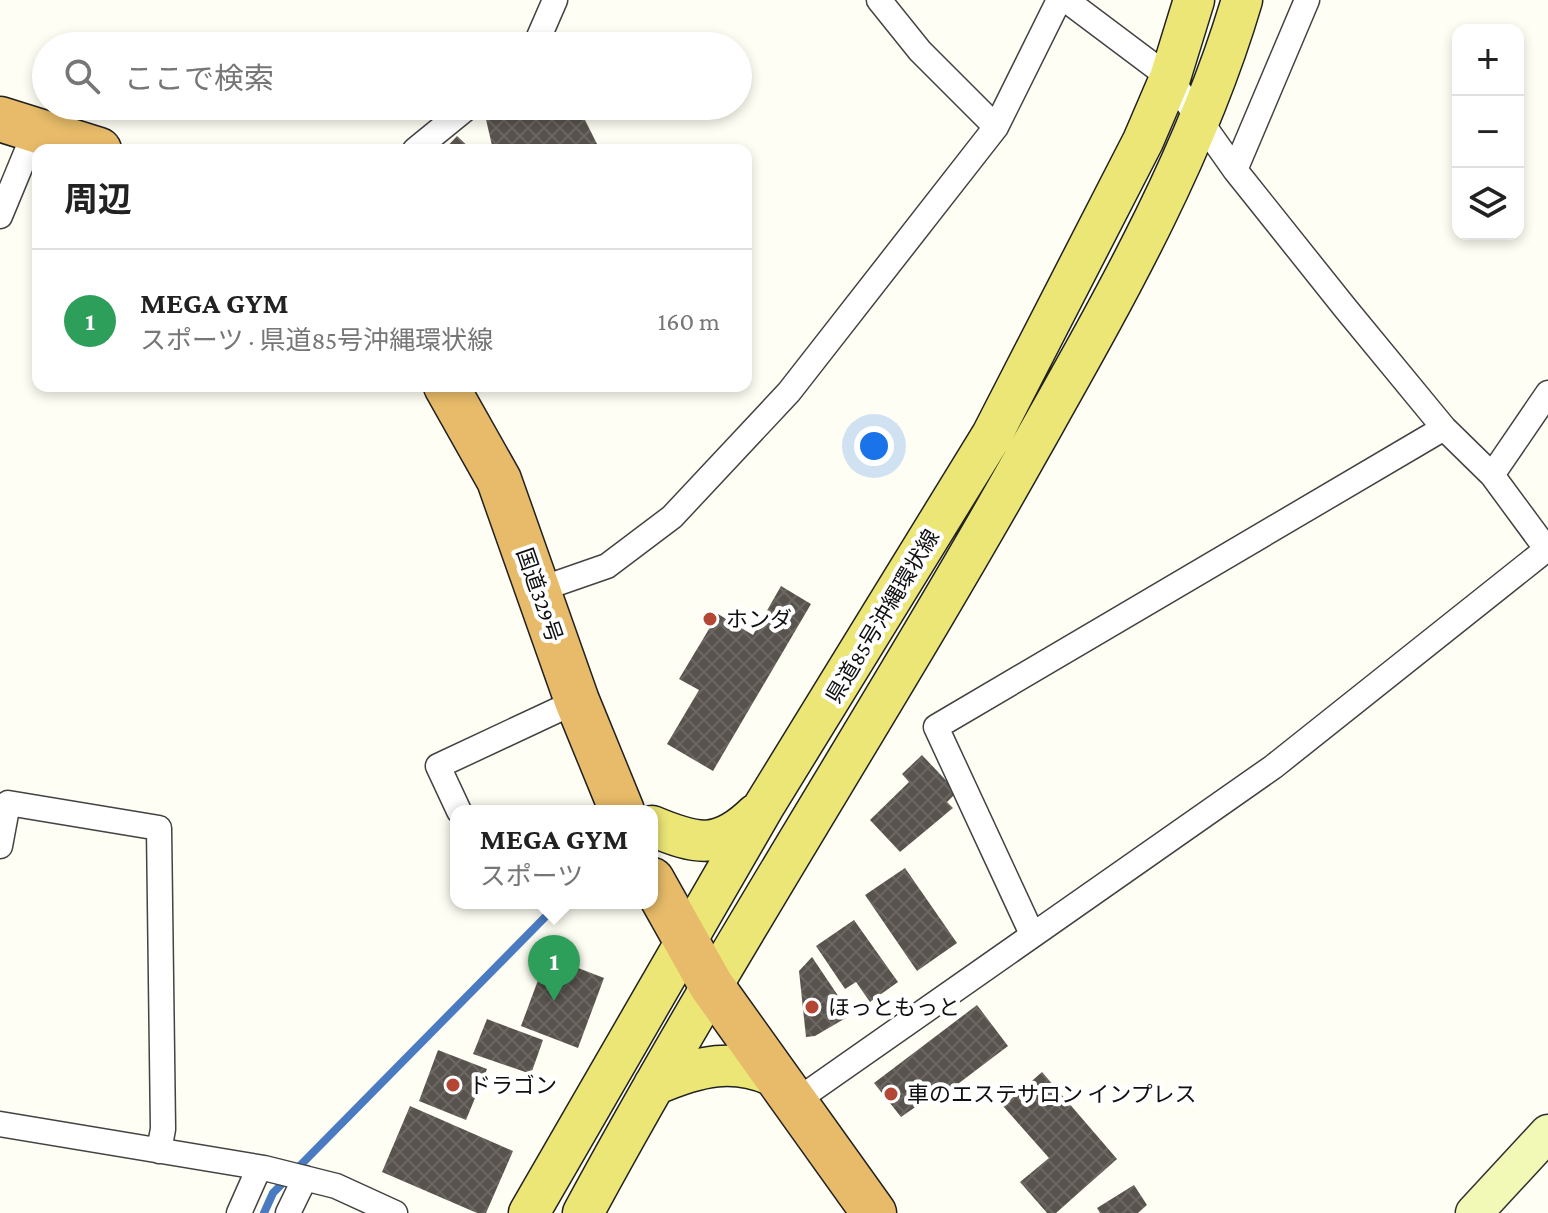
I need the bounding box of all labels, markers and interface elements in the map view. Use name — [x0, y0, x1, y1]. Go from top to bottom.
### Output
map controls — [1452, 24, 1524, 240]
button: + — [1452, 24, 1524, 96]
search box — [32, 32, 752, 120]
icon: search — [60, 54, 104, 98]
text: ここで検索 — [124, 62, 274, 95]
button: − — [1452, 96, 1524, 168]
button: layers — [1452, 168, 1524, 240]
text: 周辺 — [64, 181, 132, 218]
text: MEGA GYM — [140, 286, 289, 319]
text: 1 — [85, 307, 95, 336]
text: 160 m — [658, 307, 720, 336]
text: スポーツ · 県道85号沖縄環状線 — [140, 326, 493, 355]
your location — [854, 426, 894, 466]
street label: 県道85号沖縄環状線 — [821, 525, 944, 708]
street label: 国道329号 — [512, 545, 567, 646]
place label: ホンダ — [726, 607, 792, 632]
marker: ホンダ — [701, 610, 719, 628]
popup — [450, 805, 658, 909]
text: MEGA GYM — [480, 822, 628, 855]
text: スポーツ — [480, 862, 583, 891]
pin: 1 — [528, 935, 580, 1001]
place label: ほっともっと — [828, 995, 960, 1020]
marker: ほっともっと — [803, 998, 821, 1016]
place label: ドラゴン — [469, 1073, 557, 1098]
marker: ドラゴン — [444, 1076, 462, 1094]
place label: 車のエステサロン インプレス — [907, 1082, 1196, 1107]
marker: 車のエステサロン インプレス — [882, 1085, 900, 1103]

